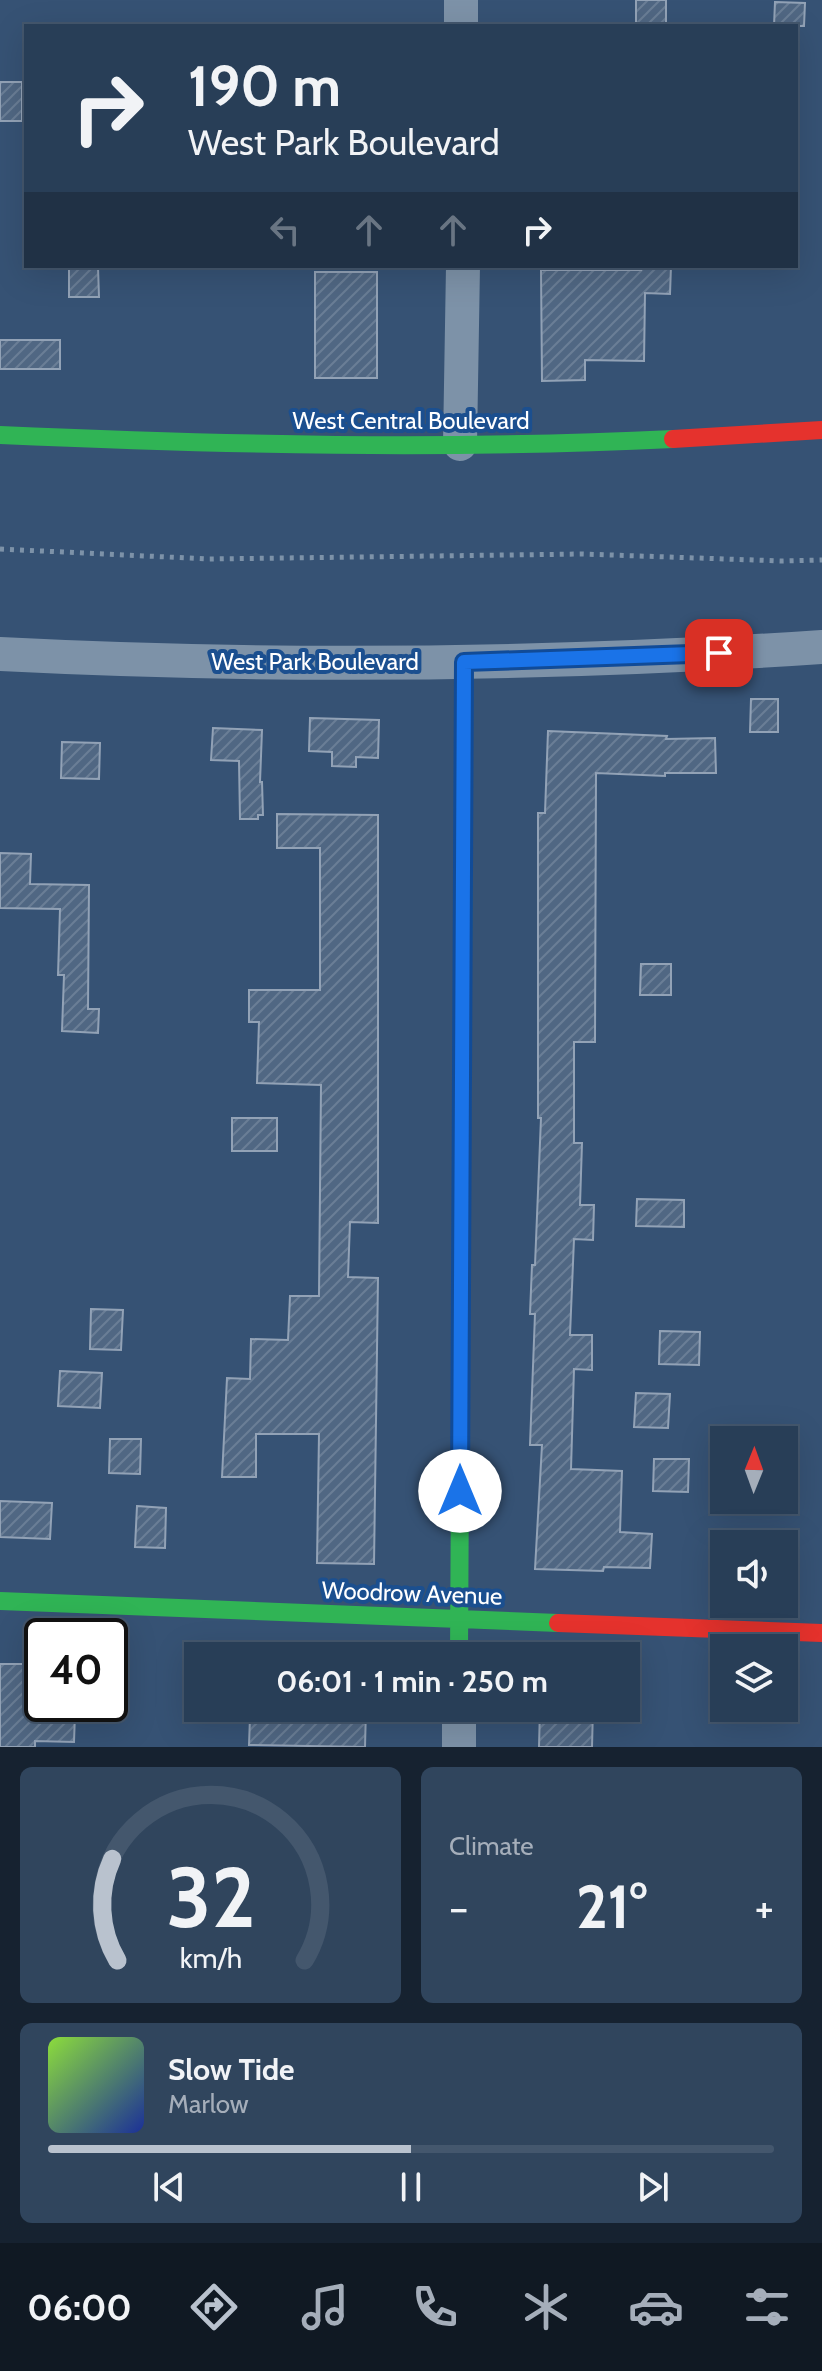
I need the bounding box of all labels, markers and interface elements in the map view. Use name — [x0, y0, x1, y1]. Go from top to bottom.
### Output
text: 190 m — [188, 52, 341, 120]
icon: right — [56, 56, 160, 160]
text: West Park Boulevard — [188, 120, 500, 164]
icon: left — [263, 208, 307, 252]
icon: ahead — [347, 208, 391, 252]
icon: ahead — [431, 208, 475, 252]
icon: right — [515, 208, 559, 252]
street label: West Central Boulevard — [292, 406, 530, 435]
pin — [685, 619, 753, 687]
icon: arrive — [697, 631, 741, 675]
street label: West Park Boulevard — [211, 647, 419, 676]
north arrow — [710, 1426, 798, 1514]
map controls — [710, 1426, 798, 1722]
position arrow — [418, 1449, 502, 1533]
button: sound — [710, 1530, 798, 1618]
street label: Woodrow Avenue — [321, 1575, 503, 1611]
speed limit sign: 40 — [24, 1618, 128, 1722]
button: layers — [710, 1634, 798, 1722]
text: 06:01 · 1 min · 250 m — [276, 1663, 548, 1700]
text: Climate — [449, 1830, 534, 1862]
text: 32 — [166, 1847, 255, 1948]
text: 21° — [576, 1870, 647, 1943]
text: − — [449, 1881, 468, 1934]
text: + — [755, 1881, 774, 1934]
text: km/h — [179, 1940, 242, 1975]
text: Slow Tide — [168, 2051, 295, 2088]
text: Marlow — [168, 2088, 249, 2120]
icon: previous — [147, 2165, 191, 2209]
icon: pause — [389, 2165, 433, 2209]
icon: next — [631, 2165, 675, 2209]
icon: directions — [186, 2279, 242, 2335]
icon: music — [297, 2279, 353, 2335]
icon: phone — [407, 2279, 463, 2335]
icon: climate — [518, 2279, 574, 2335]
icon: car — [628, 2279, 684, 2335]
icon: filters — [739, 2279, 795, 2335]
text: 06:00 — [27, 2285, 132, 2329]

